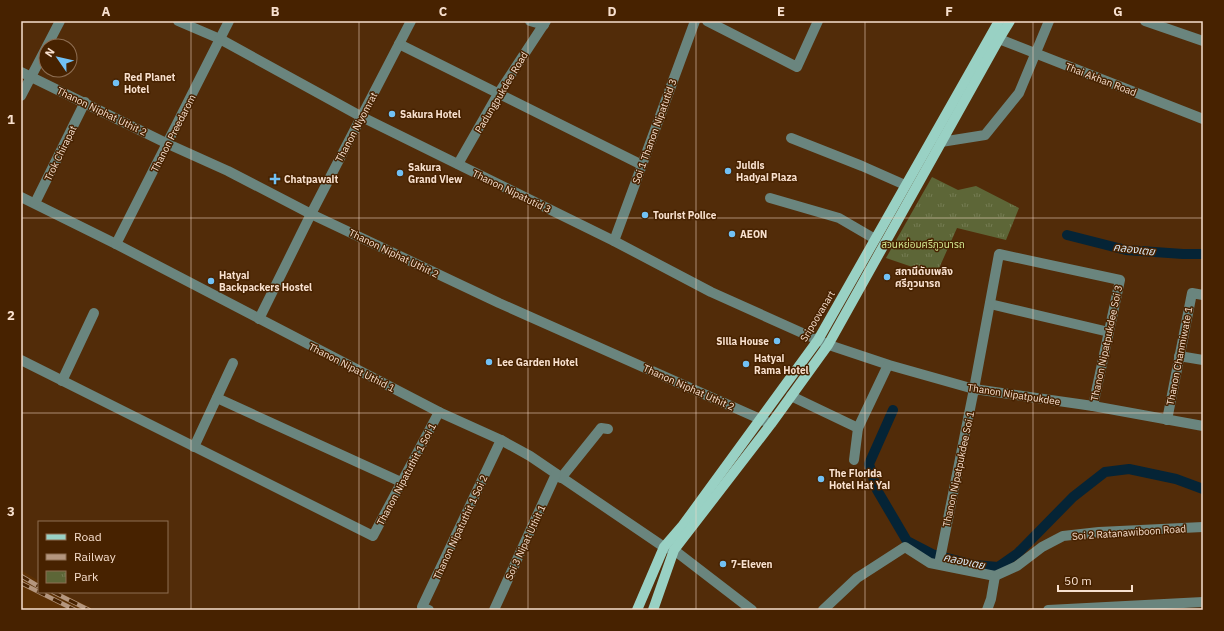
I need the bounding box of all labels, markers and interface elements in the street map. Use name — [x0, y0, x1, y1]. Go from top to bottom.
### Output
text: A — [102, 3, 111, 20]
text: B — [271, 3, 280, 20]
text: C — [439, 3, 448, 20]
text: D — [607, 3, 617, 20]
text: E — [777, 3, 785, 20]
text: F — [945, 3, 953, 20]
text: G — [1113, 3, 1123, 20]
north arrow — [38, 38, 78, 78]
text: N — [42, 45, 58, 60]
street label: Padungpukdee Road — [472, 49, 531, 135]
street label: Thai Akhan Road — [1063, 60, 1138, 99]
place label: Red Planet Hotel — [124, 71, 176, 96]
street label: Soi 1 Thanon Nipatutid 3 — [629, 77, 680, 185]
marker: Red Planet Hotel — [111, 78, 121, 88]
street label: Thanon Niphat Uthit 2 — [55, 84, 149, 139]
street label: Thanon Niyomrat — [333, 90, 381, 164]
street label: Thanon Preedarom — [148, 92, 199, 174]
place label: Sakura Hotel — [400, 108, 461, 121]
marker: Sakura Hotel — [387, 109, 397, 119]
text: 1 — [7, 111, 15, 128]
street label: Trok Chirapat — [41, 123, 80, 183]
place label: Juldis Hadyai Plaza — [736, 159, 798, 184]
place label: Sakura Grand View — [408, 161, 463, 186]
marker: Juldis Hadyai Plaza — [723, 166, 733, 176]
street label: Thanon Nipatutid 3 — [470, 167, 553, 216]
marker: Sakura Grand View — [395, 168, 405, 178]
marker: Chatpawait — [269, 173, 281, 185]
place label: Chatpawait — [284, 173, 338, 186]
place label: Tourist Police — [653, 209, 717, 222]
marker: Tourist Police — [640, 210, 650, 220]
street label: Thanon Niphat Uthit 2 — [347, 226, 441, 281]
place label: AEON — [740, 228, 767, 241]
marker: AEON — [727, 229, 737, 239]
park label: สวนหย่อมศรีภูวนารถ — [881, 238, 965, 251]
water label: คลองเตย — [1112, 239, 1157, 259]
place label: สถานีดับเพลิง ศรีภูวนารถ — [895, 265, 953, 290]
place label: Hatyai Backpackers Hostel — [219, 269, 312, 294]
marker: สถานีดับเพลิง ศรีภูวนารถ — [882, 272, 892, 282]
marker: Hatyai Backpackers Hostel — [206, 276, 216, 286]
street label: Thanon Nipatpukdee Soi 3 — [1088, 284, 1125, 402]
street label: Sripoovanart — [797, 288, 838, 344]
street label: Thanon Chanmiwate 1 — [1164, 306, 1195, 407]
text: 2 — [7, 307, 15, 324]
place label: Silla House — [716, 335, 769, 348]
marker: Silla House — [772, 336, 782, 346]
street label: Thanon Nipat Uthid 1 — [306, 340, 397, 395]
place label: Hatyai Rama Hotel — [754, 352, 809, 377]
place label: Lee Garden Hotel — [497, 356, 578, 369]
marker: Lee Garden Hotel — [484, 357, 494, 367]
marker: Hatyai Rama Hotel — [741, 359, 751, 369]
street label: Thanon Niphat Uthit 2 — [641, 361, 737, 413]
street label: Thanon Nipatpukdee — [967, 381, 1062, 408]
street label: Thanon Nipatpukdee Soi 1 — [940, 410, 977, 528]
street label: Thanon Nipatuthit 1 Soi 1 — [374, 421, 439, 528]
place label: The Florida Hotel Hat Yai — [829, 467, 890, 492]
street label: Thanon Nipatuthit 1 Soi 2 — [430, 473, 490, 582]
marker: The Florida Hotel Hat Yai — [816, 474, 826, 484]
text: 3 — [7, 503, 15, 520]
street label: Soi 3 Nipat Uthit 1 — [502, 503, 549, 582]
legend — [38, 521, 168, 593]
street label: Soi 2 Ratanawiboon Road — [1072, 522, 1187, 543]
text: Road — [74, 529, 102, 544]
text: Railway — [74, 549, 116, 564]
water label: คลองเตย — [942, 550, 987, 573]
place label: 7-Eleven — [731, 558, 773, 571]
marker: 7-Eleven — [718, 559, 728, 569]
scale bar — [1058, 567, 1132, 593]
text: Park — [74, 569, 99, 584]
text: 50 m — [1064, 573, 1092, 588]

